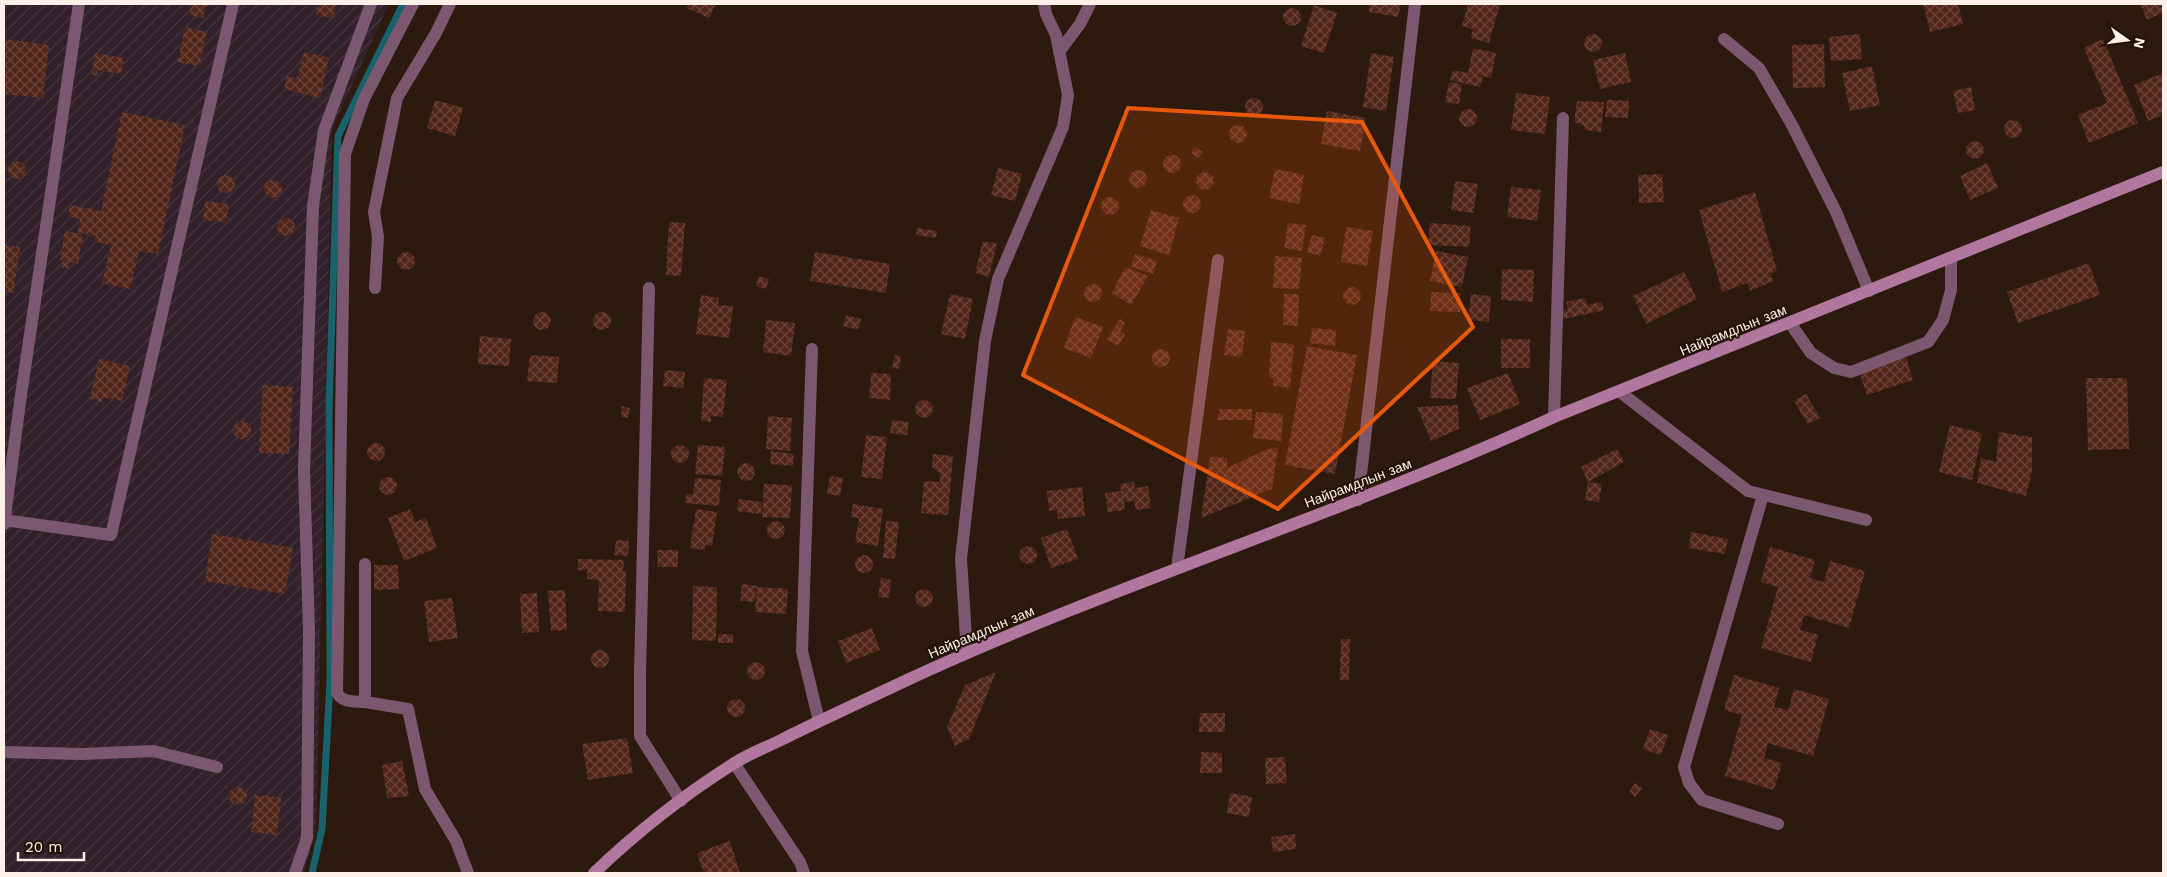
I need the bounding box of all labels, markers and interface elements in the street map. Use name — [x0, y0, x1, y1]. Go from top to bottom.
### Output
north arrow — [2102, 15, 2152, 65]
text: N — [2131, 36, 2149, 50]
street label: Найрамдлын зам — [1677, 301, 1789, 359]
street label: Найрамдлын зам — [1302, 455, 1414, 511]
street label: Найрамдлын зам — [926, 602, 1036, 662]
scale bar — [18, 830, 84, 862]
text: 20 m — [25, 838, 63, 856]

